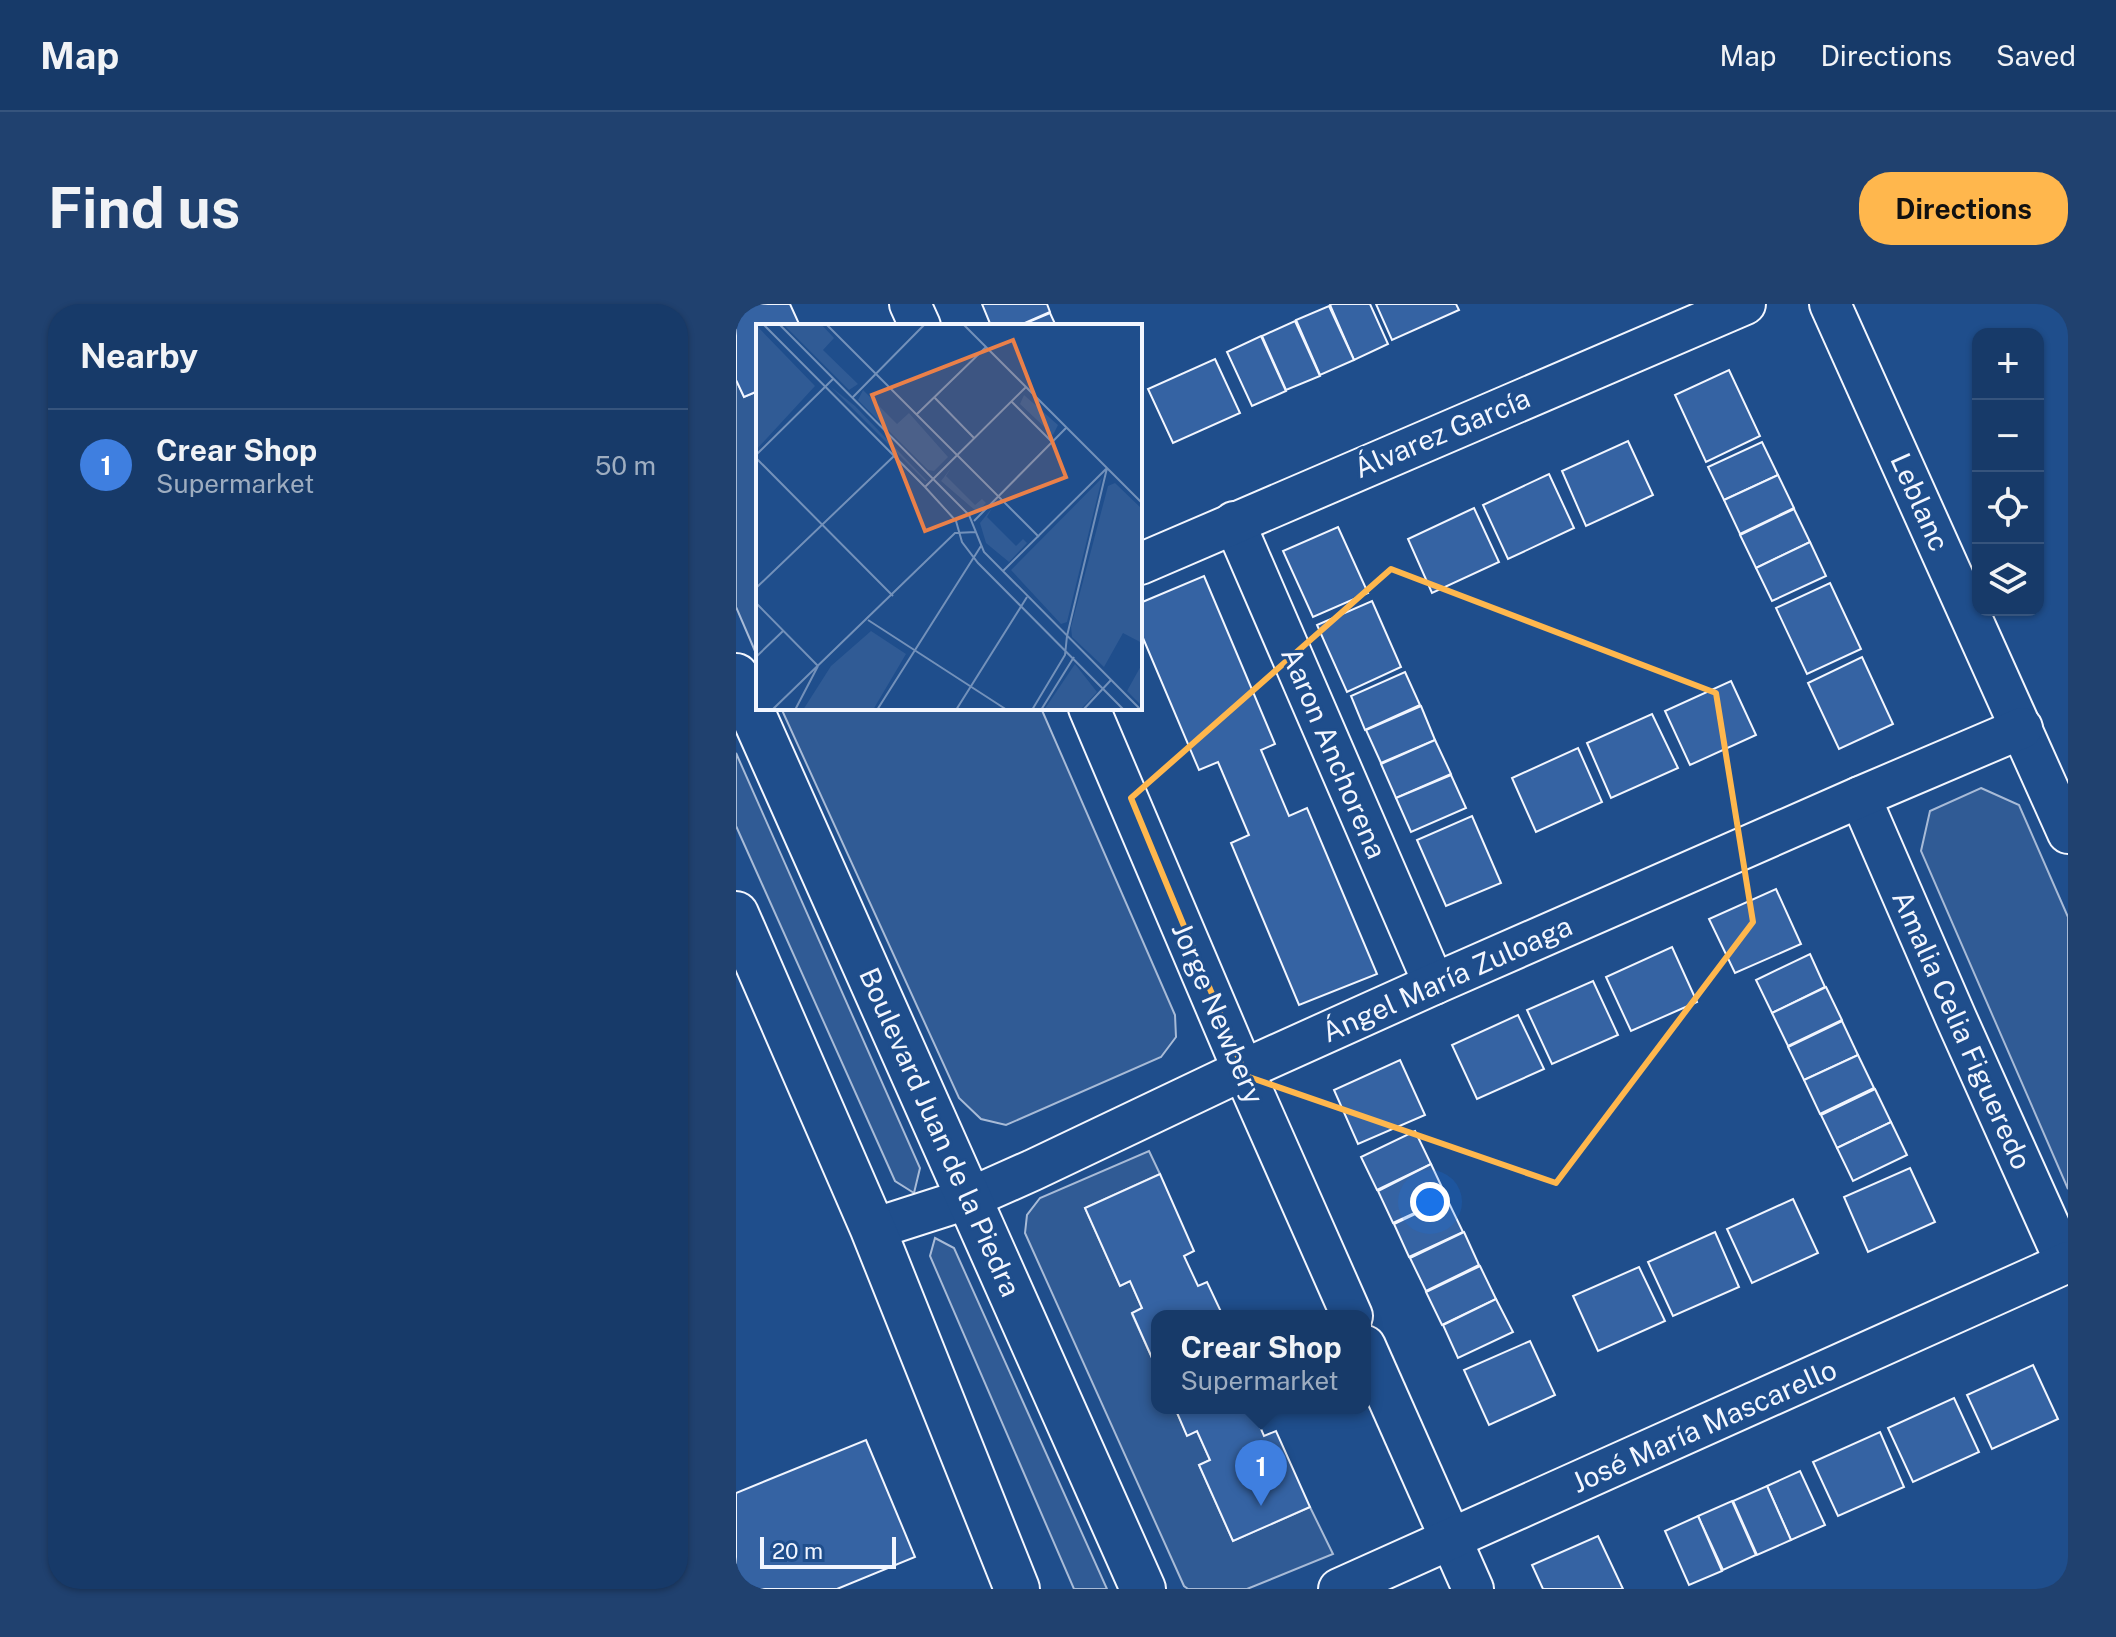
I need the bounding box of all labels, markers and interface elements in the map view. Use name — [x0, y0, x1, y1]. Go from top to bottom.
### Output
text: Map — [40, 33, 119, 78]
text: Map — [1720, 39, 1776, 72]
text: Directions — [1820, 39, 1952, 72]
text: Saved — [1996, 39, 2076, 72]
button: Directions — [1859, 172, 2068, 245]
text: Find us — [48, 175, 240, 241]
inset map — [756, 324, 1142, 710]
map controls — [1972, 328, 2044, 616]
button: + — [1972, 328, 2044, 400]
text: Nearby — [80, 336, 198, 376]
street label: Álvarez García — [1349, 381, 1535, 484]
button: − — [1972, 400, 2044, 472]
text: Crear Shop — [156, 432, 317, 468]
street label: Leblanc — [1884, 448, 1957, 556]
text: 1 — [100, 450, 112, 481]
text: 50 m — [595, 450, 656, 481]
text: Supermarket — [156, 468, 314, 499]
button: locate — [1972, 472, 2044, 544]
button: layers — [1972, 544, 2044, 616]
street label: Aaron Anchorena — [1275, 642, 1394, 863]
street label: Amalia Celia Figueredo — [1886, 885, 2039, 1174]
street label: Ángel María Zuloaga — [1317, 909, 1577, 1049]
street label: Jorge Newbery — [1165, 917, 1272, 1109]
street label: Boulevard Juan de la Piedra — [853, 962, 1028, 1301]
your location — [1410, 1182, 1450, 1222]
popup — [1151, 1310, 1371, 1414]
text: Crear Shop — [1180, 1329, 1342, 1365]
street label: José María Mascarello — [1566, 1352, 1841, 1499]
text: Supermarket — [1180, 1365, 1339, 1396]
pin: 1 — [1235, 1440, 1287, 1506]
scale bar — [760, 1533, 896, 1569]
text: 20 m — [772, 1538, 823, 1564]

